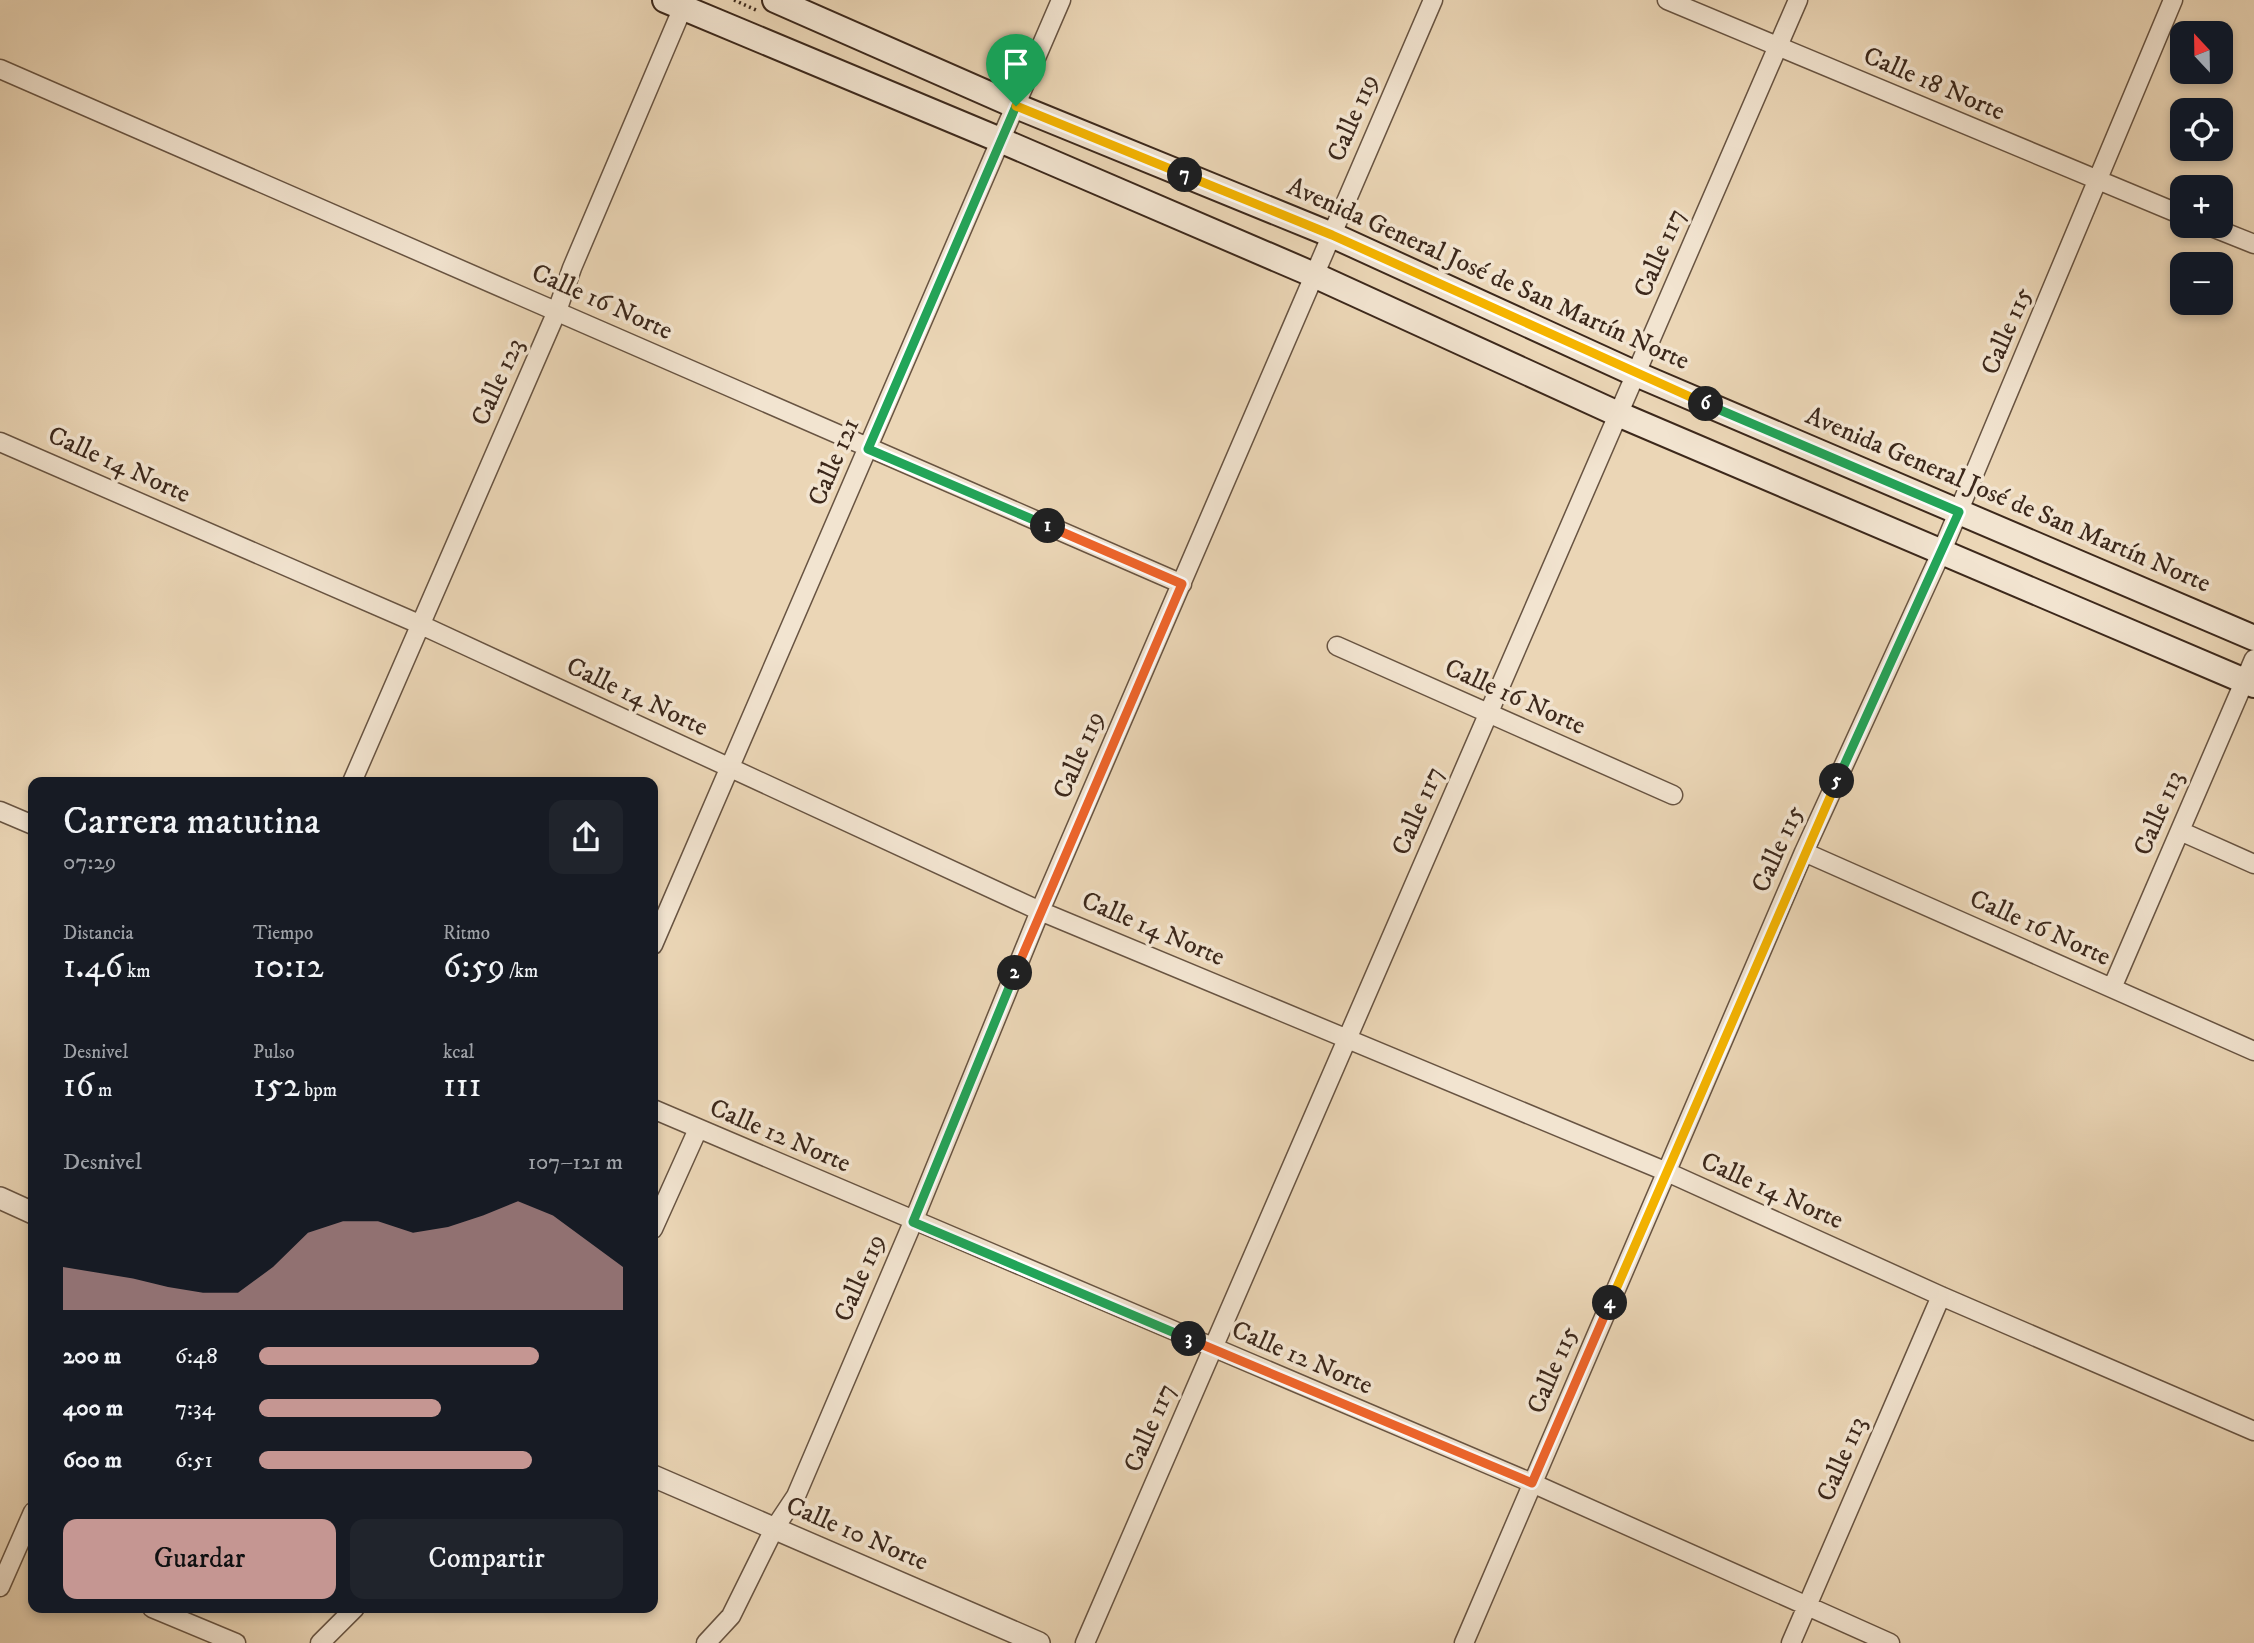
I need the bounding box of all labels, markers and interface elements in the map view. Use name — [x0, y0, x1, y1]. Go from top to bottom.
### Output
north arrow — [2170, 21, 2233, 84]
map controls — [2170, 21, 2233, 315]
pin — [986, 34, 1046, 106]
street label: Calle 18 Norte — [1858, 39, 2010, 129]
icon: arrive — [997, 45, 1035, 83]
street label: Calle 119 — [1320, 69, 1386, 167]
button: locate — [2170, 98, 2233, 161]
pin: 7 — [1168, 158, 1202, 192]
text: 7 — [1179, 163, 1190, 186]
street label: Avenida General José de San Martín Norte — [1282, 170, 1694, 378]
button: + — [2170, 175, 2233, 238]
street label: Calle 117 — [1627, 204, 1693, 302]
button: − — [2170, 252, 2233, 315]
street label: Calle 16 Norte — [526, 256, 678, 348]
street label: Calle 115 — [1974, 282, 2040, 380]
street label: Calle 123 — [464, 333, 532, 431]
pin: 6 — [1688, 386, 1724, 422]
text: 6 — [1701, 392, 1710, 415]
street label: Avenida General José de San Martín Norte — [1800, 399, 2216, 601]
street label: Calle 121 — [801, 413, 867, 511]
street label: Calle 14 Norte — [43, 419, 195, 511]
pin: 1 — [1030, 508, 1066, 544]
text: 1 — [1044, 514, 1051, 537]
street label: Calle 14 Norte — [561, 650, 713, 744]
street label: Calle 16 Norte — [1439, 651, 1591, 743]
street label: Calle 119 — [1046, 706, 1112, 804]
street label: Calle 117 — [1385, 762, 1451, 860]
pin: 5 — [1820, 764, 1854, 798]
street label: Calle 113 — [2126, 766, 2192, 860]
text: 5 — [1832, 769, 1841, 792]
text: Carrera matutina — [63, 798, 320, 846]
button: share — [549, 800, 623, 874]
street label: Calle 115 — [1744, 800, 1812, 898]
text: 07:29 — [63, 848, 116, 877]
street label: Calle 16 Norte — [1964, 882, 2116, 974]
street label: Calle 14 Norte — [1076, 884, 1230, 974]
text: Distancia — [63, 922, 134, 945]
text: Tiempo — [253, 922, 313, 945]
text: Ritmo — [443, 922, 490, 945]
text: 1.46 — [63, 945, 123, 989]
text: 10:12 — [253, 945, 324, 989]
text: 6:59 — [443, 945, 505, 989]
pin: 2 — [998, 956, 1032, 990]
text: km — [123, 960, 151, 983]
text: /km — [505, 960, 538, 983]
text: 2 — [1010, 961, 1019, 984]
text: Desnivel — [63, 1041, 128, 1064]
text: Pulso — [253, 1041, 295, 1064]
text: kcal — [443, 1041, 474, 1064]
text: 16 — [63, 1064, 94, 1108]
text: 152 — [253, 1064, 300, 1108]
text: 111 — [443, 1064, 482, 1108]
text: m — [94, 1079, 112, 1102]
text: bpm — [300, 1079, 337, 1102]
street label: Calle 12 Norte — [704, 1091, 856, 1181]
street label: Calle 14 Norte — [1696, 1145, 1848, 1237]
text: Desnivel — [63, 1148, 142, 1177]
text: 107–121 m — [528, 1148, 623, 1177]
street label: Calle 119 — [827, 1229, 893, 1327]
pin: 4 — [1592, 1286, 1628, 1320]
text: 4 — [1604, 1291, 1615, 1314]
street label: Calle 12 Norte — [1226, 1313, 1378, 1403]
street label: Calle 115 — [1520, 1321, 1586, 1419]
pin: 3 — [1172, 1322, 1206, 1356]
text: 3 — [1185, 1327, 1192, 1350]
text: 200 m — [63, 1342, 121, 1371]
text: 6:48 — [175, 1342, 218, 1371]
street label: Calle 117 — [1117, 1379, 1183, 1477]
text: 400 m — [63, 1394, 123, 1423]
text: 7:34 — [175, 1394, 215, 1423]
street label: Calle 113 — [1809, 1412, 1875, 1506]
text: 600 m — [63, 1446, 122, 1475]
text: 6:51 — [175, 1446, 213, 1475]
street label: Calle 10 Norte — [781, 1489, 933, 1579]
button: Guardar — [63, 1519, 336, 1599]
button: Compartir — [350, 1519, 623, 1599]

